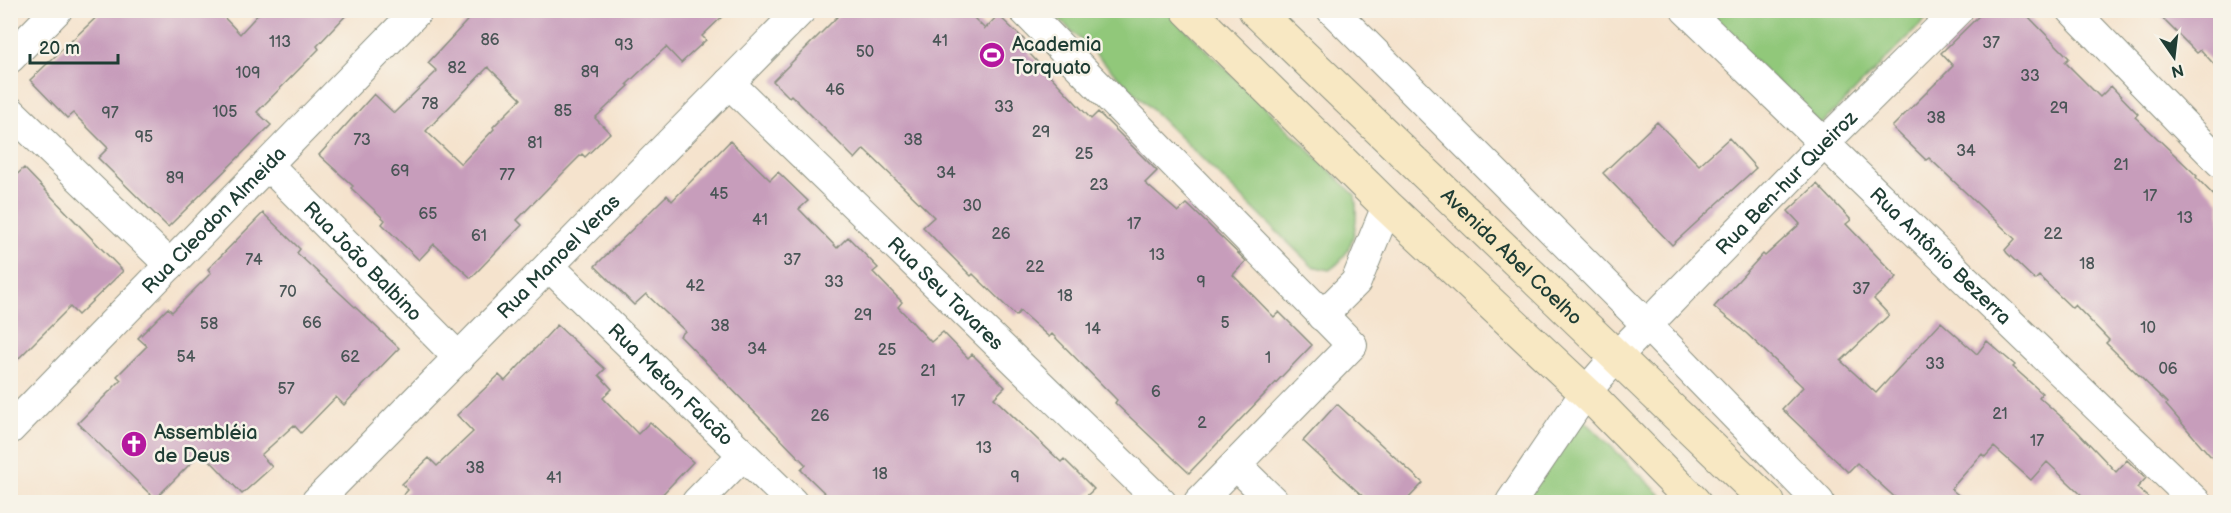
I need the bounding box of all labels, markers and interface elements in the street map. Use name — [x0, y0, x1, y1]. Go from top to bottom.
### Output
scale bar — [30, 27, 118, 65]
north arrow — [2144, 27, 2204, 87]
house number: 86 — [480, 31, 500, 50]
house number: 41 — [932, 32, 948, 51]
house number: 113 — [269, 33, 291, 52]
place label: Academia Torquato — [1012, 33, 1102, 80]
house number: 37 — [1982, 34, 2000, 53]
house number: 93 — [614, 36, 634, 55]
text: 20 m — [39, 38, 80, 59]
sports icon: Academia Torquato — [977, 40, 1007, 70]
house number: 50 — [856, 43, 874, 62]
house number: 82 — [448, 59, 467, 78]
text: N — [2169, 59, 2185, 81]
house number: 89 — [581, 63, 599, 82]
house number: 109 — [236, 64, 260, 83]
house number: 33 — [2020, 67, 2040, 86]
house number: 46 — [825, 81, 845, 100]
house number: 78 — [421, 95, 439, 114]
house number: 33 — [994, 98, 1014, 117]
house number: 29 — [2050, 99, 2068, 118]
house number: 85 — [554, 102, 572, 121]
house number: 105 — [213, 103, 237, 122]
house number: 97 — [101, 104, 119, 123]
street label: Rua Ben-hur Queiroz — [1711, 106, 1863, 260]
house number: 38 — [1926, 109, 1946, 128]
house number: 29 — [1032, 123, 1050, 142]
house number: 95 — [135, 128, 153, 147]
house number: 73 — [353, 131, 371, 150]
house number: 38 — [903, 131, 923, 150]
house number: 81 — [527, 134, 543, 153]
street label: Rua Cleodon Almeida — [137, 142, 291, 299]
house number: 34 — [1956, 142, 1976, 161]
house number: 25 — [1075, 145, 1093, 164]
house number: 21 — [2113, 156, 2129, 175]
house number: 69 — [390, 162, 410, 181]
house number: 34 — [936, 164, 956, 183]
house number: 77 — [499, 166, 515, 185]
house number: 89 — [166, 169, 184, 188]
house number: 23 — [1090, 176, 1109, 195]
street label: Rua Antônio Bezerra — [1864, 183, 2016, 330]
street label: Avenida Abel Coelho — [1436, 184, 1587, 330]
house number: 45 — [710, 185, 728, 204]
house number: 17 — [2143, 187, 2157, 206]
street label: Rua Manoel Veras — [492, 190, 626, 324]
street label: Rua João Balbino — [298, 197, 427, 327]
house number: 30 — [962, 197, 982, 216]
house number: 65 — [419, 205, 437, 224]
house number: 13 — [2177, 209, 2193, 228]
house number: 41 — [752, 211, 768, 230]
house number: 17 — [1127, 215, 1141, 234]
house number: 26 — [991, 225, 1011, 244]
house number: 22 — [2044, 225, 2063, 244]
house number: 61 — [471, 227, 487, 246]
street label: Rua Seu Tavares — [882, 232, 1008, 356]
house number: 13 — [1149, 246, 1165, 265]
house number: 74 — [245, 251, 263, 270]
house number: 37 — [783, 251, 801, 270]
house number: 18 — [2079, 255, 2095, 274]
house number: 22 — [1026, 258, 1045, 277]
house number: 33 — [824, 273, 844, 292]
house number: 9 — [1196, 273, 1206, 292]
house number: 42 — [685, 277, 705, 296]
house number: 37 — [1852, 280, 1870, 299]
house number: 70 — [279, 283, 297, 302]
house number: 18 — [1057, 287, 1073, 306]
house number: 29 — [854, 306, 872, 325]
house number: 66 — [302, 314, 322, 333]
house number: 5 — [1220, 314, 1230, 333]
house number: 58 — [200, 315, 218, 334]
house number: 38 — [710, 317, 730, 336]
street label: Rua Meton Falcão — [603, 319, 738, 451]
house number: 10 — [2140, 319, 2156, 338]
house number: 14 — [1085, 320, 1101, 339]
house number: 34 — [747, 340, 767, 359]
house number: 25 — [878, 341, 896, 360]
house number: 54 — [177, 348, 196, 367]
house number: 62 — [340, 348, 360, 367]
house number: 1 — [1265, 349, 1271, 368]
house number: 33 — [1925, 355, 1945, 374]
house number: 06 — [2158, 360, 2178, 379]
house number: 21 — [920, 362, 936, 381]
house number: 57 — [277, 380, 295, 399]
house number: 6 — [1151, 383, 1161, 402]
house number: 17 — [951, 392, 965, 411]
house number: 21 — [1992, 405, 2008, 424]
house number: 26 — [810, 407, 830, 426]
house number: 2 — [1197, 414, 1207, 433]
place label: Assembléia de Deus — [154, 421, 257, 468]
church icon: Assembléia de Deus — [119, 429, 149, 459]
house number: 17 — [2030, 432, 2044, 451]
house number: 13 — [976, 439, 992, 458]
house number: 38 — [465, 459, 485, 478]
house number: 18 — [872, 465, 888, 484]
house number: 9 — [1010, 468, 1020, 487]
house number: 41 — [546, 469, 562, 488]

